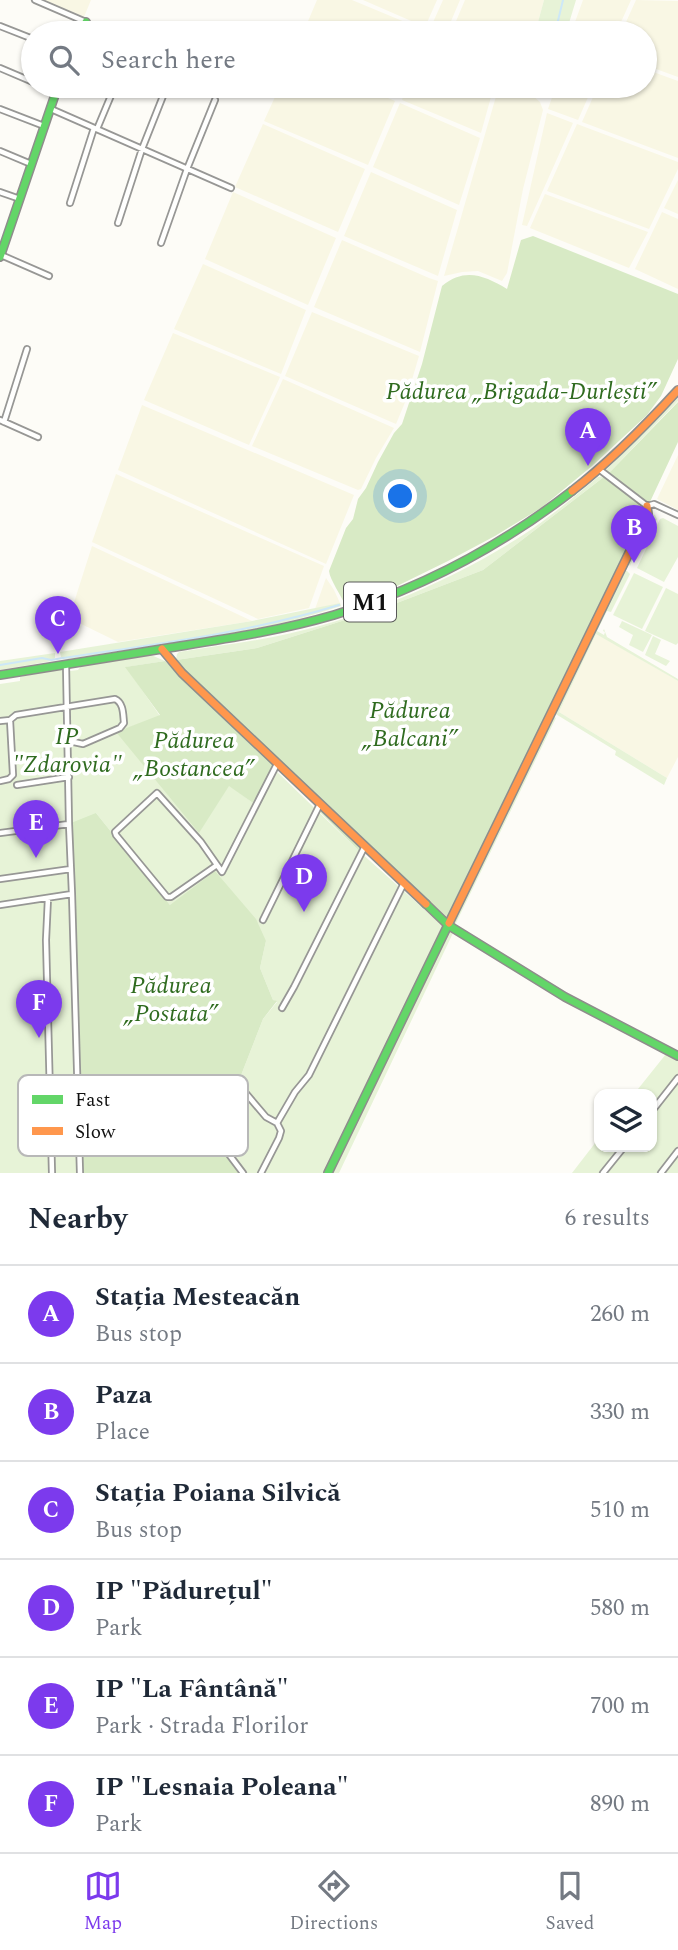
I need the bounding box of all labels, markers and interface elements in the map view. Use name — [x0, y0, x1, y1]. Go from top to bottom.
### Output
search box — [21, 21, 657, 98]
text: Search here — [101, 40, 236, 80]
icon: search — [45, 41, 83, 79]
park label: Pădurea „Brigada-Durlești” — [386, 374, 658, 410]
pin: A — [565, 408, 611, 466]
your location — [383, 479, 417, 513]
pin: B — [611, 505, 657, 563]
road number: M1 — [344, 582, 396, 622]
pin: C — [35, 596, 81, 654]
park label: Pădurea „Balcani” — [360, 693, 459, 757]
park label: IP "Zdarovia" — [12, 719, 122, 783]
park label: Pădurea „Bostancea” — [132, 723, 256, 787]
pin: E — [13, 800, 59, 858]
pin: D — [281, 854, 327, 912]
park label: Pădurea „Postata” — [122, 968, 220, 1032]
pin: F — [16, 980, 62, 1038]
legend — [18, 1075, 248, 1156]
text: Fast — [75, 1086, 111, 1115]
map controls — [594, 1089, 657, 1152]
button: layers — [594, 1089, 657, 1152]
text: Slow — [75, 1118, 116, 1147]
text: Nearby — [28, 1196, 127, 1242]
text: 6 results — [565, 1201, 650, 1236]
text: Stația Mesteacăn — [95, 1277, 300, 1317]
text: A — [42, 1297, 60, 1332]
text: 260 m — [590, 1297, 650, 1332]
text: Bus stop — [95, 1317, 182, 1352]
text: Paza — [95, 1375, 152, 1415]
text: B — [43, 1395, 59, 1430]
text: 330 m — [590, 1395, 650, 1430]
text: Place — [95, 1415, 150, 1450]
text: Stația Poiana Silvică — [95, 1473, 341, 1513]
text: C — [43, 1493, 59, 1528]
text: 510 m — [590, 1493, 650, 1528]
text: Bus stop — [95, 1513, 182, 1548]
text: IP "Pădurețul" — [95, 1571, 273, 1611]
text: D — [42, 1591, 60, 1626]
text: 580 m — [590, 1591, 650, 1626]
text: Park — [95, 1611, 142, 1646]
text: IP "La Fântână" — [95, 1669, 289, 1709]
text: E — [43, 1689, 59, 1724]
text: 700 m — [590, 1689, 650, 1724]
text: Park · Strada Florilor — [95, 1709, 308, 1744]
text: IP "Lesnaia Poleana" — [95, 1767, 348, 1807]
text: F — [44, 1787, 58, 1822]
text: 890 m — [590, 1787, 650, 1822]
text: Park — [95, 1807, 142, 1842]
tab: Map — [84, 1867, 122, 1938]
tab: Directions — [289, 1867, 378, 1938]
tab: Saved — [546, 1867, 594, 1938]

